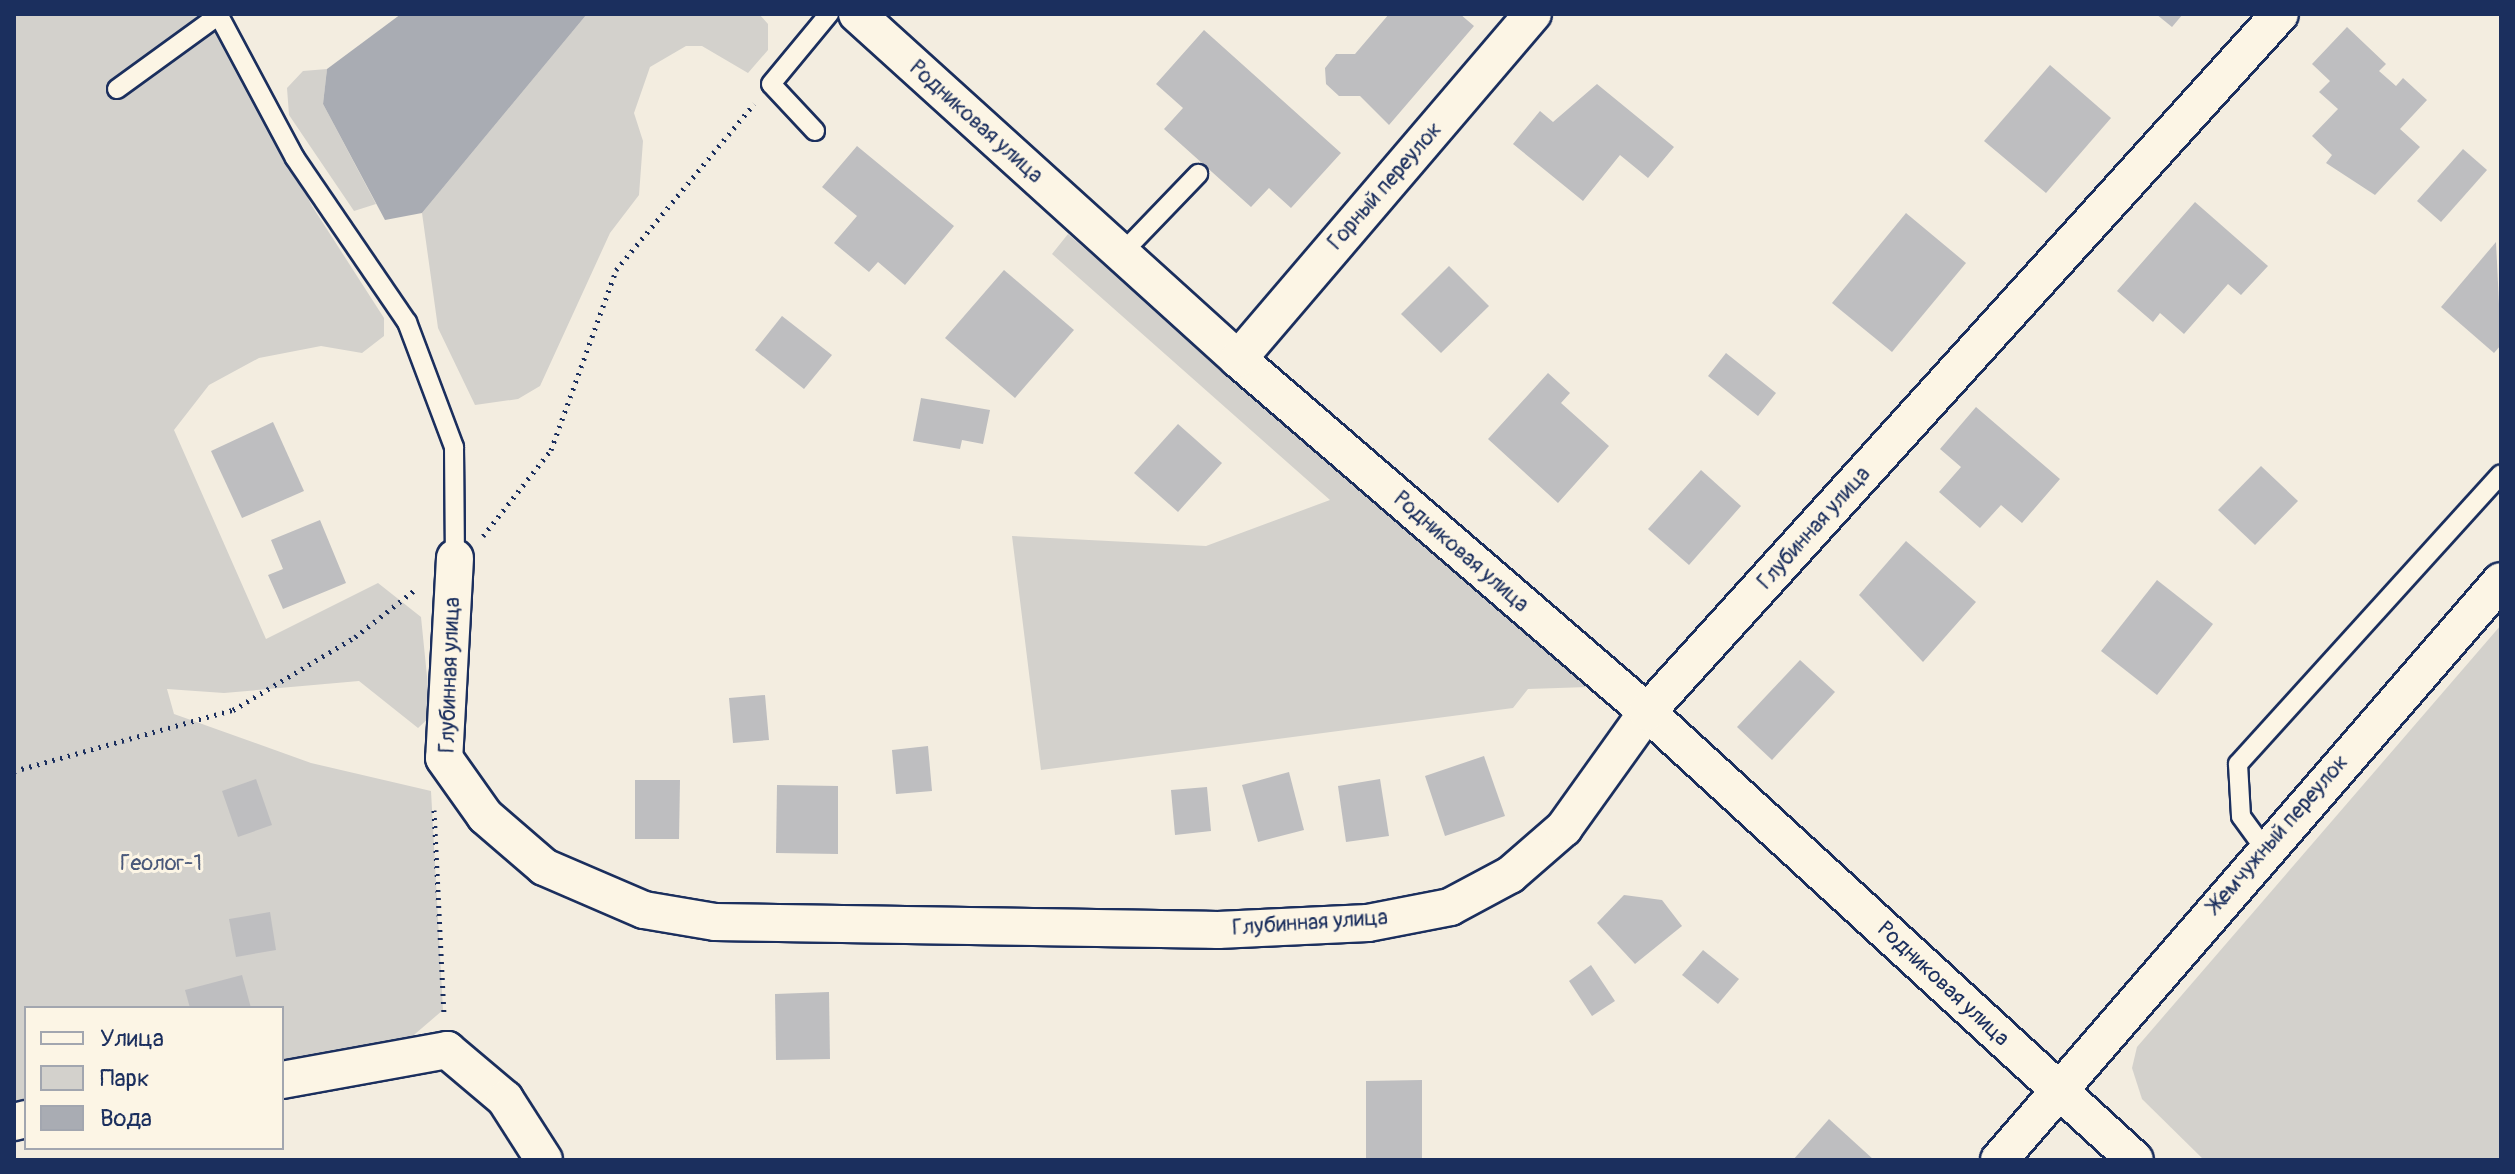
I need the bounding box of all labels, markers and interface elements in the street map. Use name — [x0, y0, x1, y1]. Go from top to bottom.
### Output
street label: Родниковая улица — [904, 55, 1048, 189]
street label: Горный переулок — [1322, 117, 1448, 255]
street label: Глубинная улица — [1752, 461, 1876, 595]
street label: Родниковая улица — [1388, 486, 1534, 618]
street label: Глубинная улица — [434, 597, 466, 753]
street label: Жемчужный переулок — [2202, 749, 2354, 919]
park label: Геолог-1 — [120, 851, 202, 877]
street label: Глубинная улица — [1231, 904, 1389, 942]
street label: Родниковая улица — [1872, 916, 2014, 1052]
legend — [24, 1006, 284, 1150]
text: Улица — [100, 1024, 164, 1053]
text: Парк — [100, 1064, 149, 1093]
text: Вода — [100, 1104, 152, 1133]

